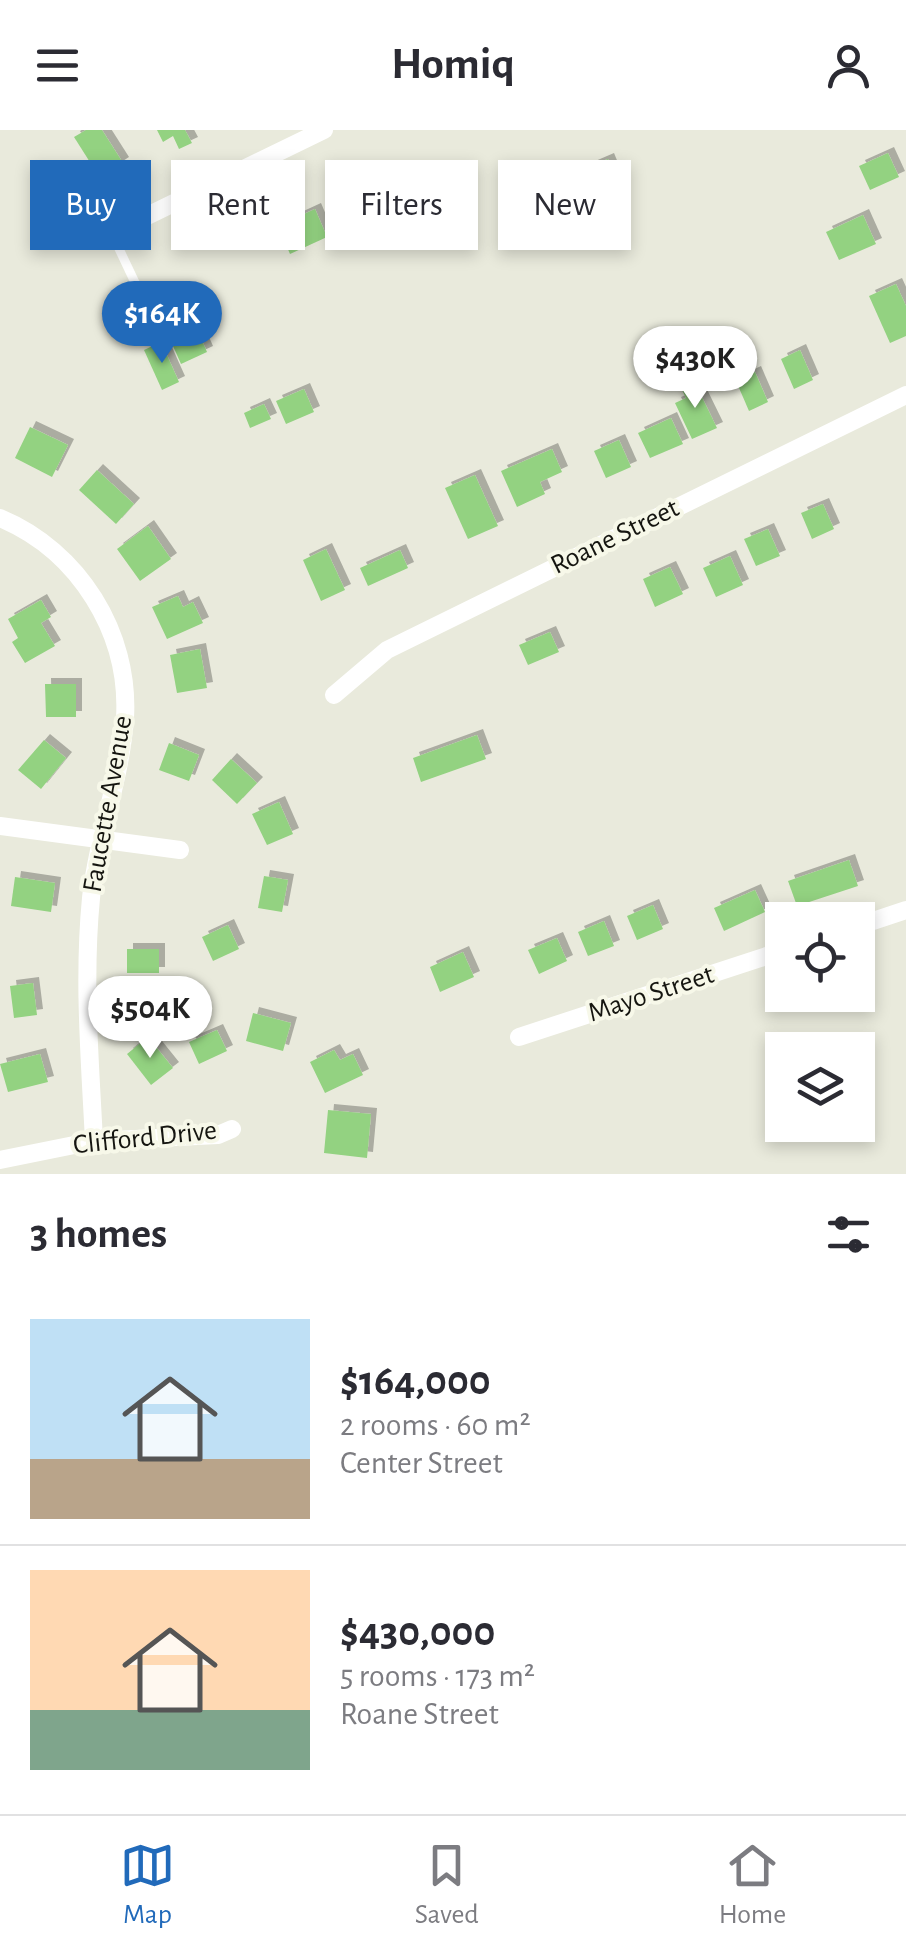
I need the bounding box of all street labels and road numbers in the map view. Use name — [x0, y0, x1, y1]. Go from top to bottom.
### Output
street label: Roane Street — [546, 494, 684, 580]
street label: Faucette Avenue — [79, 714, 137, 894]
street label: Mayo Street — [585, 961, 717, 1027]
street label: Clifford Drive — [72, 1117, 218, 1159]

